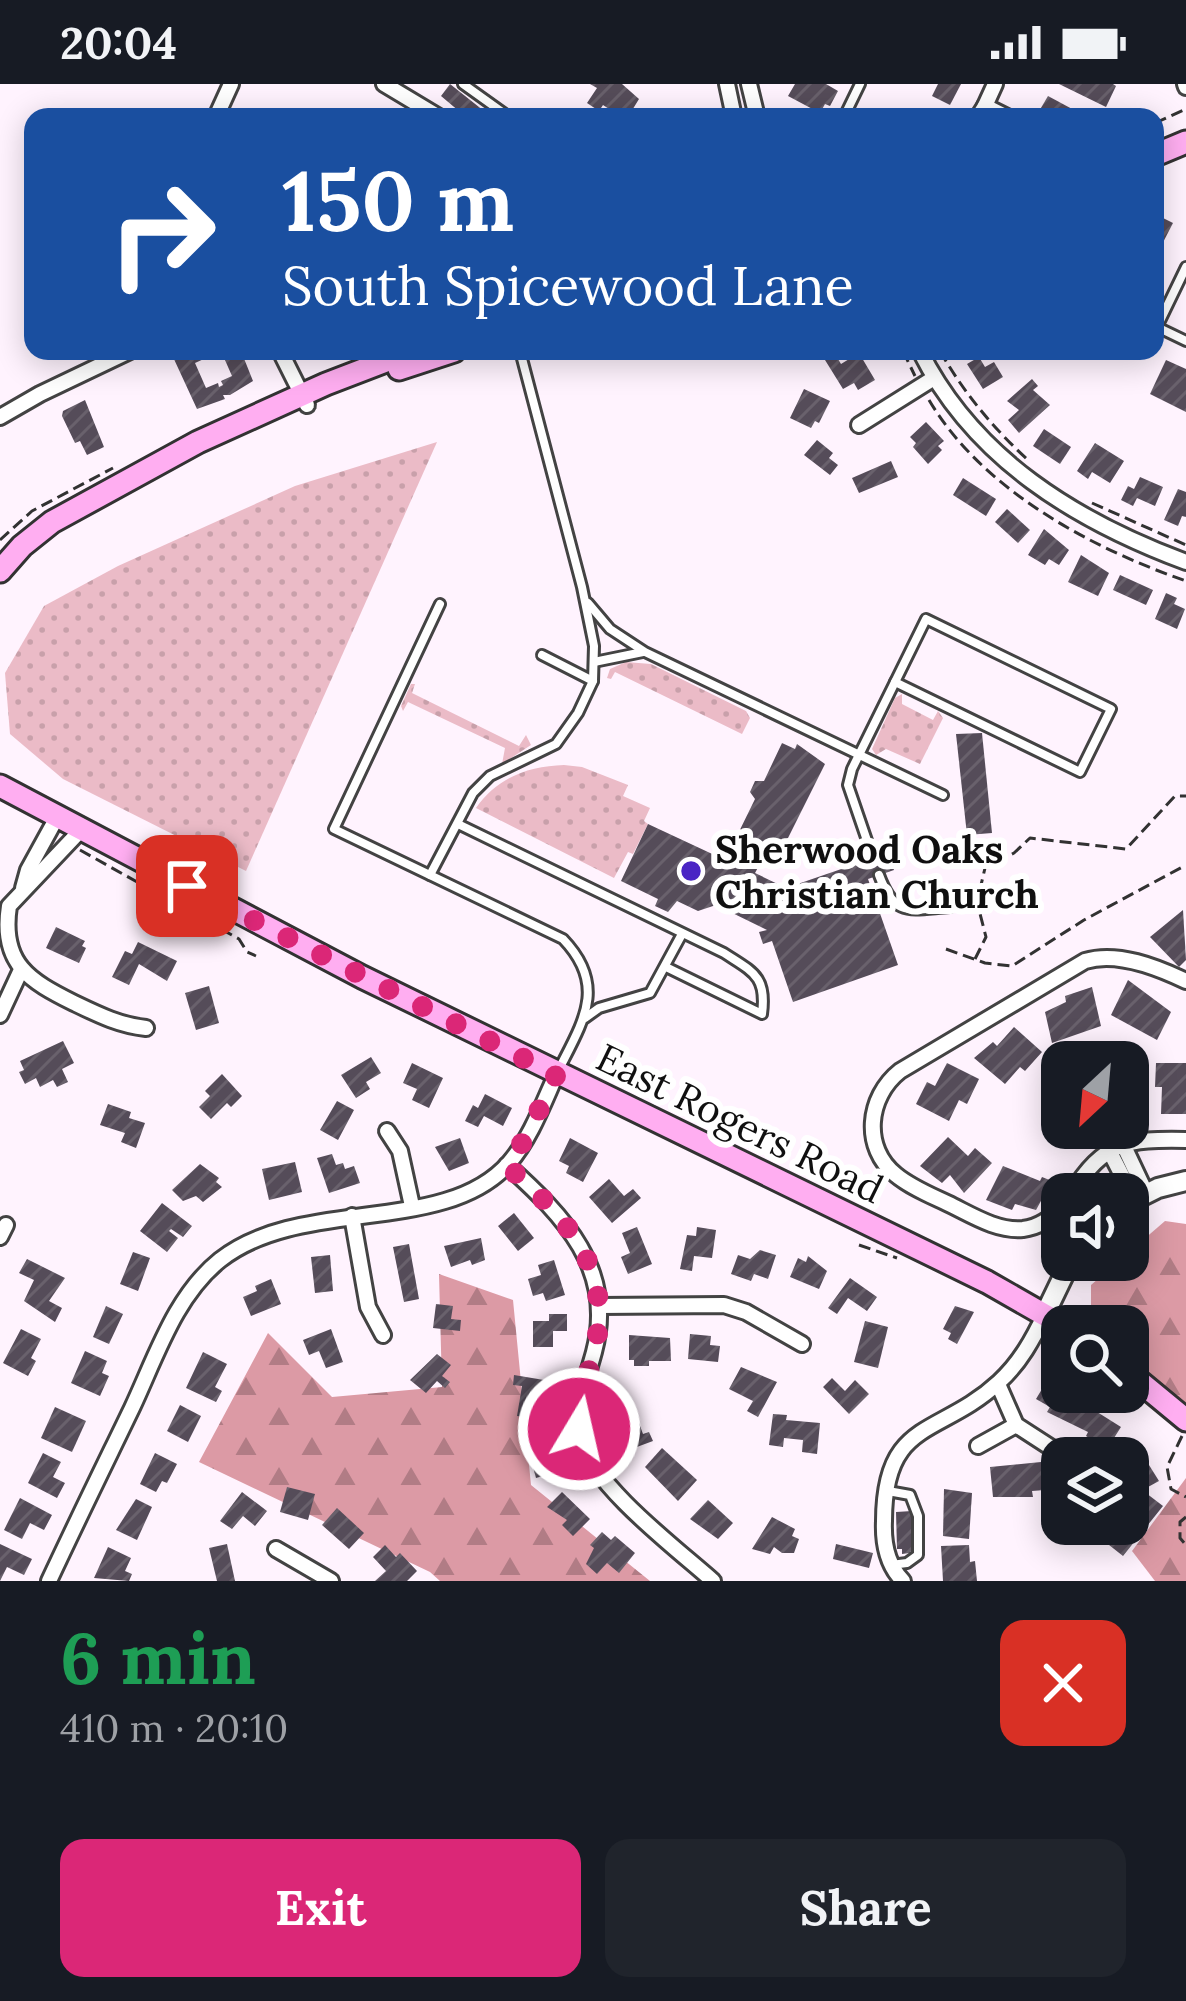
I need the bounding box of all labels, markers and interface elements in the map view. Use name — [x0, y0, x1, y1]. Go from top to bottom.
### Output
text: 20:04 — [60, 14, 177, 71]
text: 150 m — [282, 146, 514, 254]
icon: right — [84, 156, 240, 312]
text: South Spicewood Lane — [282, 251, 854, 320]
place label: Sherwood Oaks Christian Church — [715, 824, 1039, 919]
pin — [136, 835, 238, 937]
icon: arrive — [154, 853, 220, 919]
marker: Sherwood Oaks Christian Church — [678, 858, 704, 884]
street label: East Rogers Road — [588, 1032, 892, 1214]
north arrow — [1041, 1041, 1149, 1149]
map controls — [1041, 1041, 1149, 1545]
button: sound — [1041, 1173, 1149, 1281]
button: search — [1041, 1305, 1149, 1413]
position arrow — [516, 1366, 642, 1492]
button: layers — [1041, 1437, 1149, 1545]
text: 6 min — [60, 1612, 256, 1704]
button: close — [1000, 1620, 1126, 1746]
text: 410 m · 20:10 — [60, 1703, 288, 1753]
button: Exit — [60, 1839, 581, 1977]
button: Share — [605, 1839, 1126, 1977]

